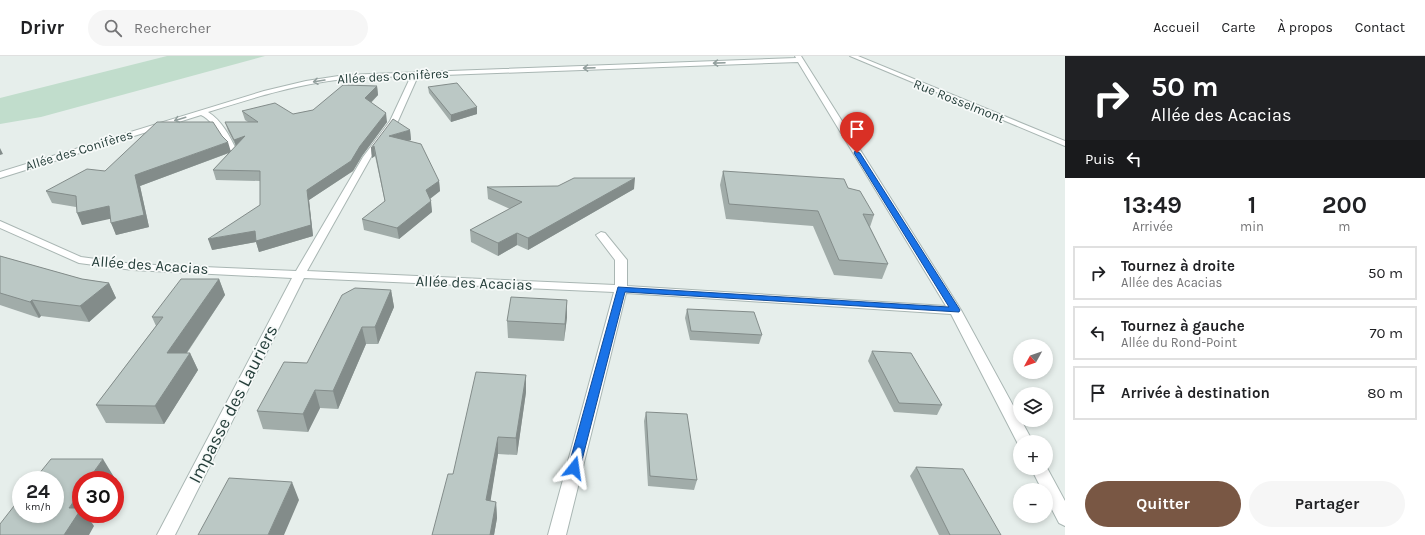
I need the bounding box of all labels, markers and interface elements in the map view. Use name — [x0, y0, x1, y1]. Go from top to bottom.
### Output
search box — [88, 10, 368, 46]
text: Drivr — [20, 17, 64, 39]
icon: search — [102, 17, 124, 39]
text: Rechercher — [134, 19, 211, 37]
text: Accueil — [1153, 19, 1200, 36]
text: Carte — [1222, 19, 1255, 36]
text: À propos — [1277, 19, 1333, 36]
text: Contact — [1355, 19, 1405, 36]
one-way arrow — [713, 60, 726, 67]
one-way arrow — [583, 65, 596, 72]
street label: Allée des Conifères — [337, 66, 449, 86]
text: 50 m — [1151, 70, 1219, 103]
icon: right — [1085, 72, 1137, 124]
street label: Rue Rosselmont — [911, 76, 1007, 126]
one-way arrow — [313, 77, 326, 85]
text: Allée des Acacias — [1151, 104, 1291, 126]
pin — [840, 112, 874, 153]
one-way arrow — [174, 116, 187, 123]
icon: arrive — [846, 118, 868, 140]
street label: Allée des Conifères — [23, 126, 135, 173]
icon: left — [1123, 148, 1145, 170]
text: Puis — [1085, 150, 1115, 168]
text: 13:49 — [1123, 191, 1182, 219]
text: 1 — [1248, 191, 1256, 219]
text: 200 — [1322, 191, 1367, 219]
text: Arrivée — [1132, 219, 1173, 234]
text: min — [1240, 219, 1264, 234]
text: m — [1338, 219, 1351, 234]
street label: Allée des Acacias — [91, 252, 209, 278]
text: Tournez à droite — [1121, 257, 1235, 275]
icon: right — [1087, 262, 1109, 284]
text: 50 m — [1368, 264, 1403, 282]
street label: Allée des Acacias — [415, 272, 533, 294]
text: Allée des Acacias — [1121, 275, 1222, 290]
text: Tournez à gauche — [1121, 317, 1245, 335]
street label: Impasse des Lauriers — [184, 321, 282, 487]
icon: left — [1087, 322, 1109, 344]
text: 70 m — [1369, 324, 1403, 342]
text: Allée du Rond-Point — [1121, 335, 1237, 350]
north arrow — [1013, 339, 1053, 379]
map controls — [1013, 339, 1053, 523]
icon: arrive — [1087, 382, 1109, 404]
text: Arrivée à destination — [1121, 384, 1270, 402]
text: 80 m — [1367, 384, 1403, 402]
button: layers — [1013, 387, 1053, 427]
button: + — [1013, 435, 1053, 475]
position arrow — [553, 447, 595, 489]
speed limit sign: 30 — [72, 471, 124, 523]
text: 24 — [26, 480, 50, 503]
button: Quitter — [1085, 481, 1241, 527]
button: Partager — [1249, 481, 1405, 527]
button: − — [1013, 483, 1053, 523]
text: km/h — [25, 501, 51, 513]

